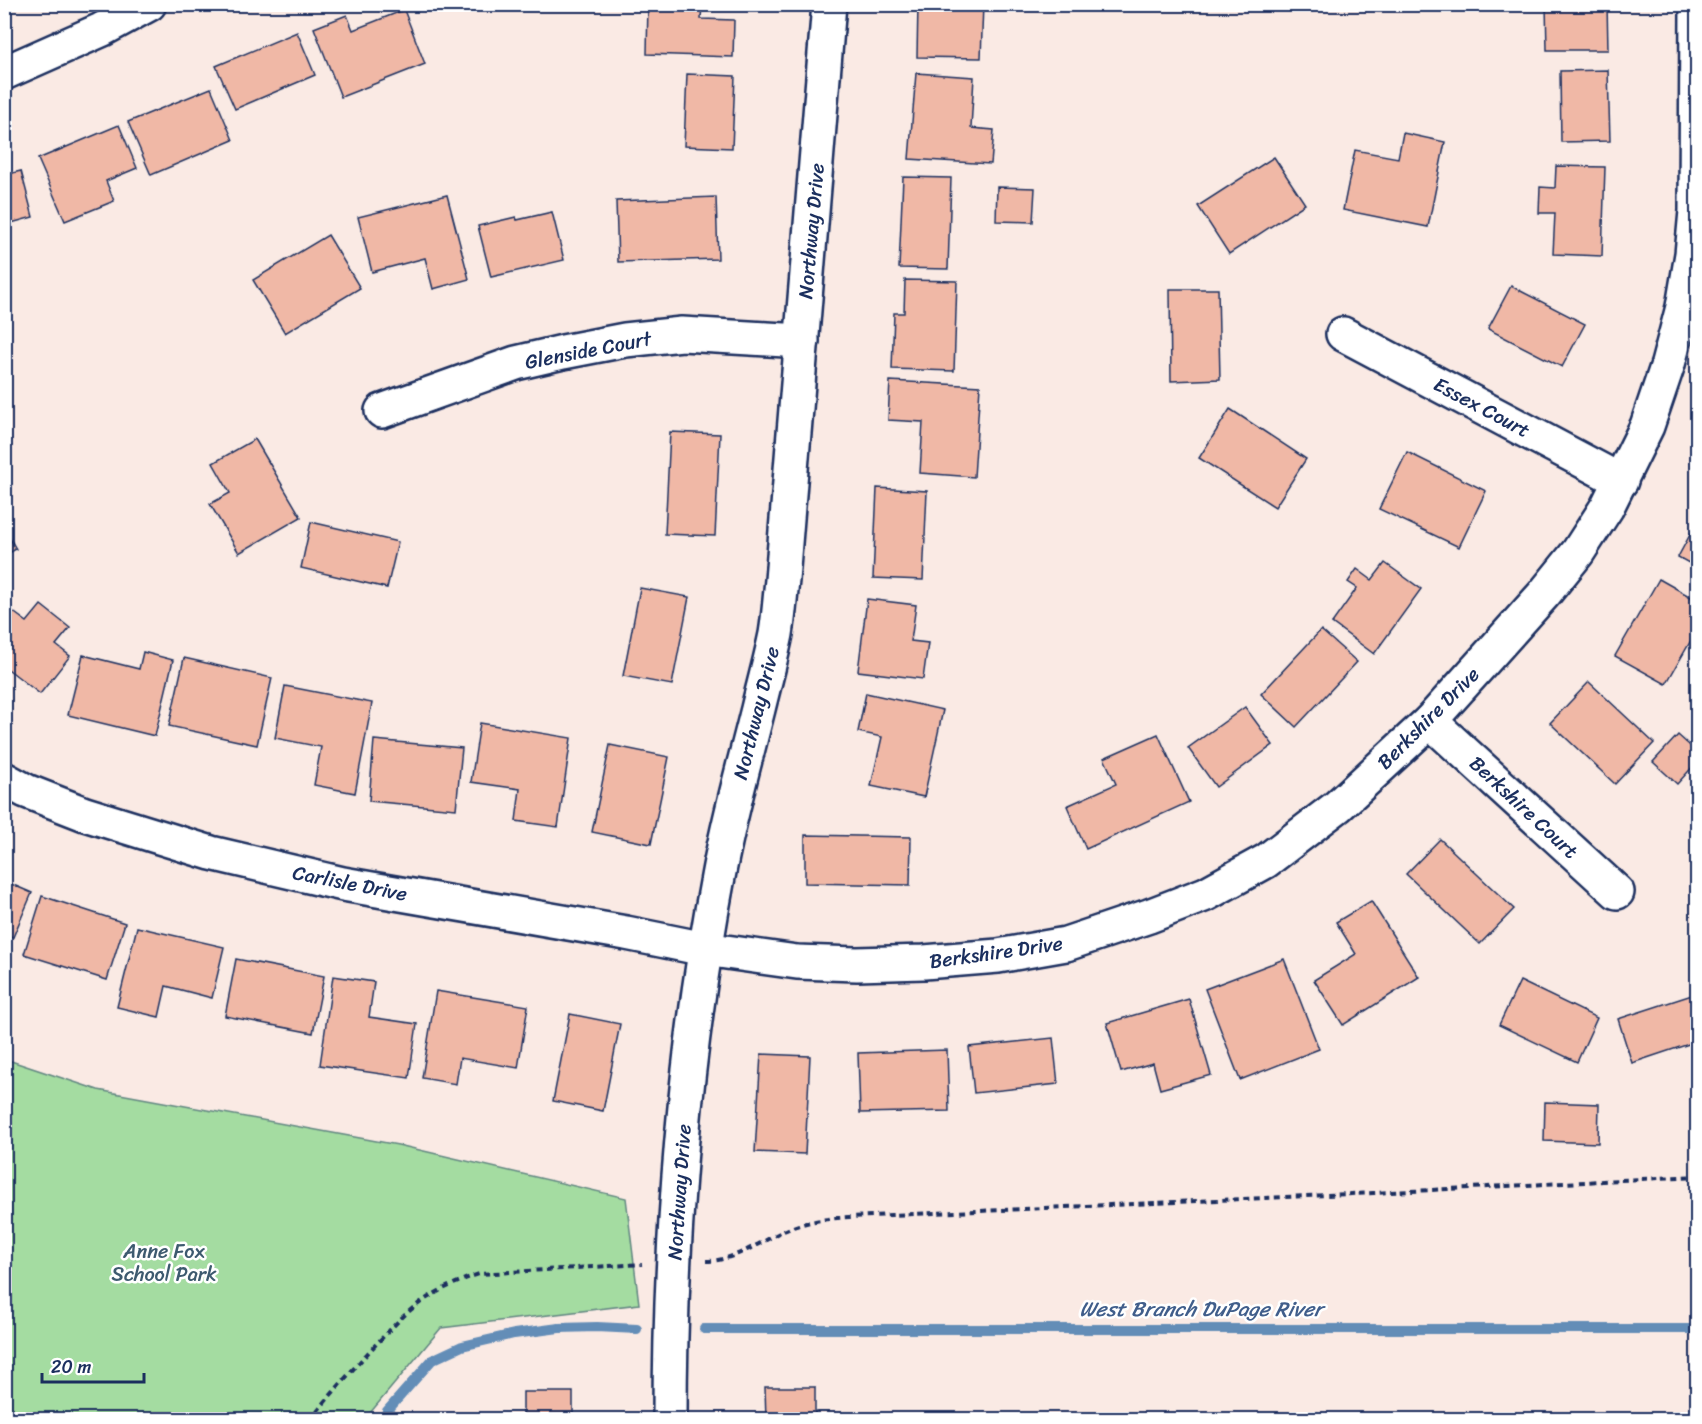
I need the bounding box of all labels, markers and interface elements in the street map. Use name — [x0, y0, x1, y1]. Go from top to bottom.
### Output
street label: Northway Drive — [788, 162, 835, 300]
street label: Glenside Court — [522, 321, 655, 380]
street label: Essex Court — [1427, 367, 1537, 448]
street label: Northway Drive — [723, 643, 790, 783]
street label: Berkshire Drive — [1369, 659, 1488, 778]
street label: Berkshire Court — [1461, 747, 1587, 868]
street label: Carlisle Drive — [290, 855, 410, 912]
street label: Berkshire Drive — [927, 926, 1065, 979]
street label: Northway Drive — [657, 1123, 702, 1261]
park label: Anne Fox School Park — [111, 1234, 217, 1292]
water label: West Branch DuPage River — [1079, 1290, 1326, 1328]
scale bar — [42, 1346, 144, 1384]
text: 20 m — [51, 1351, 91, 1383]

